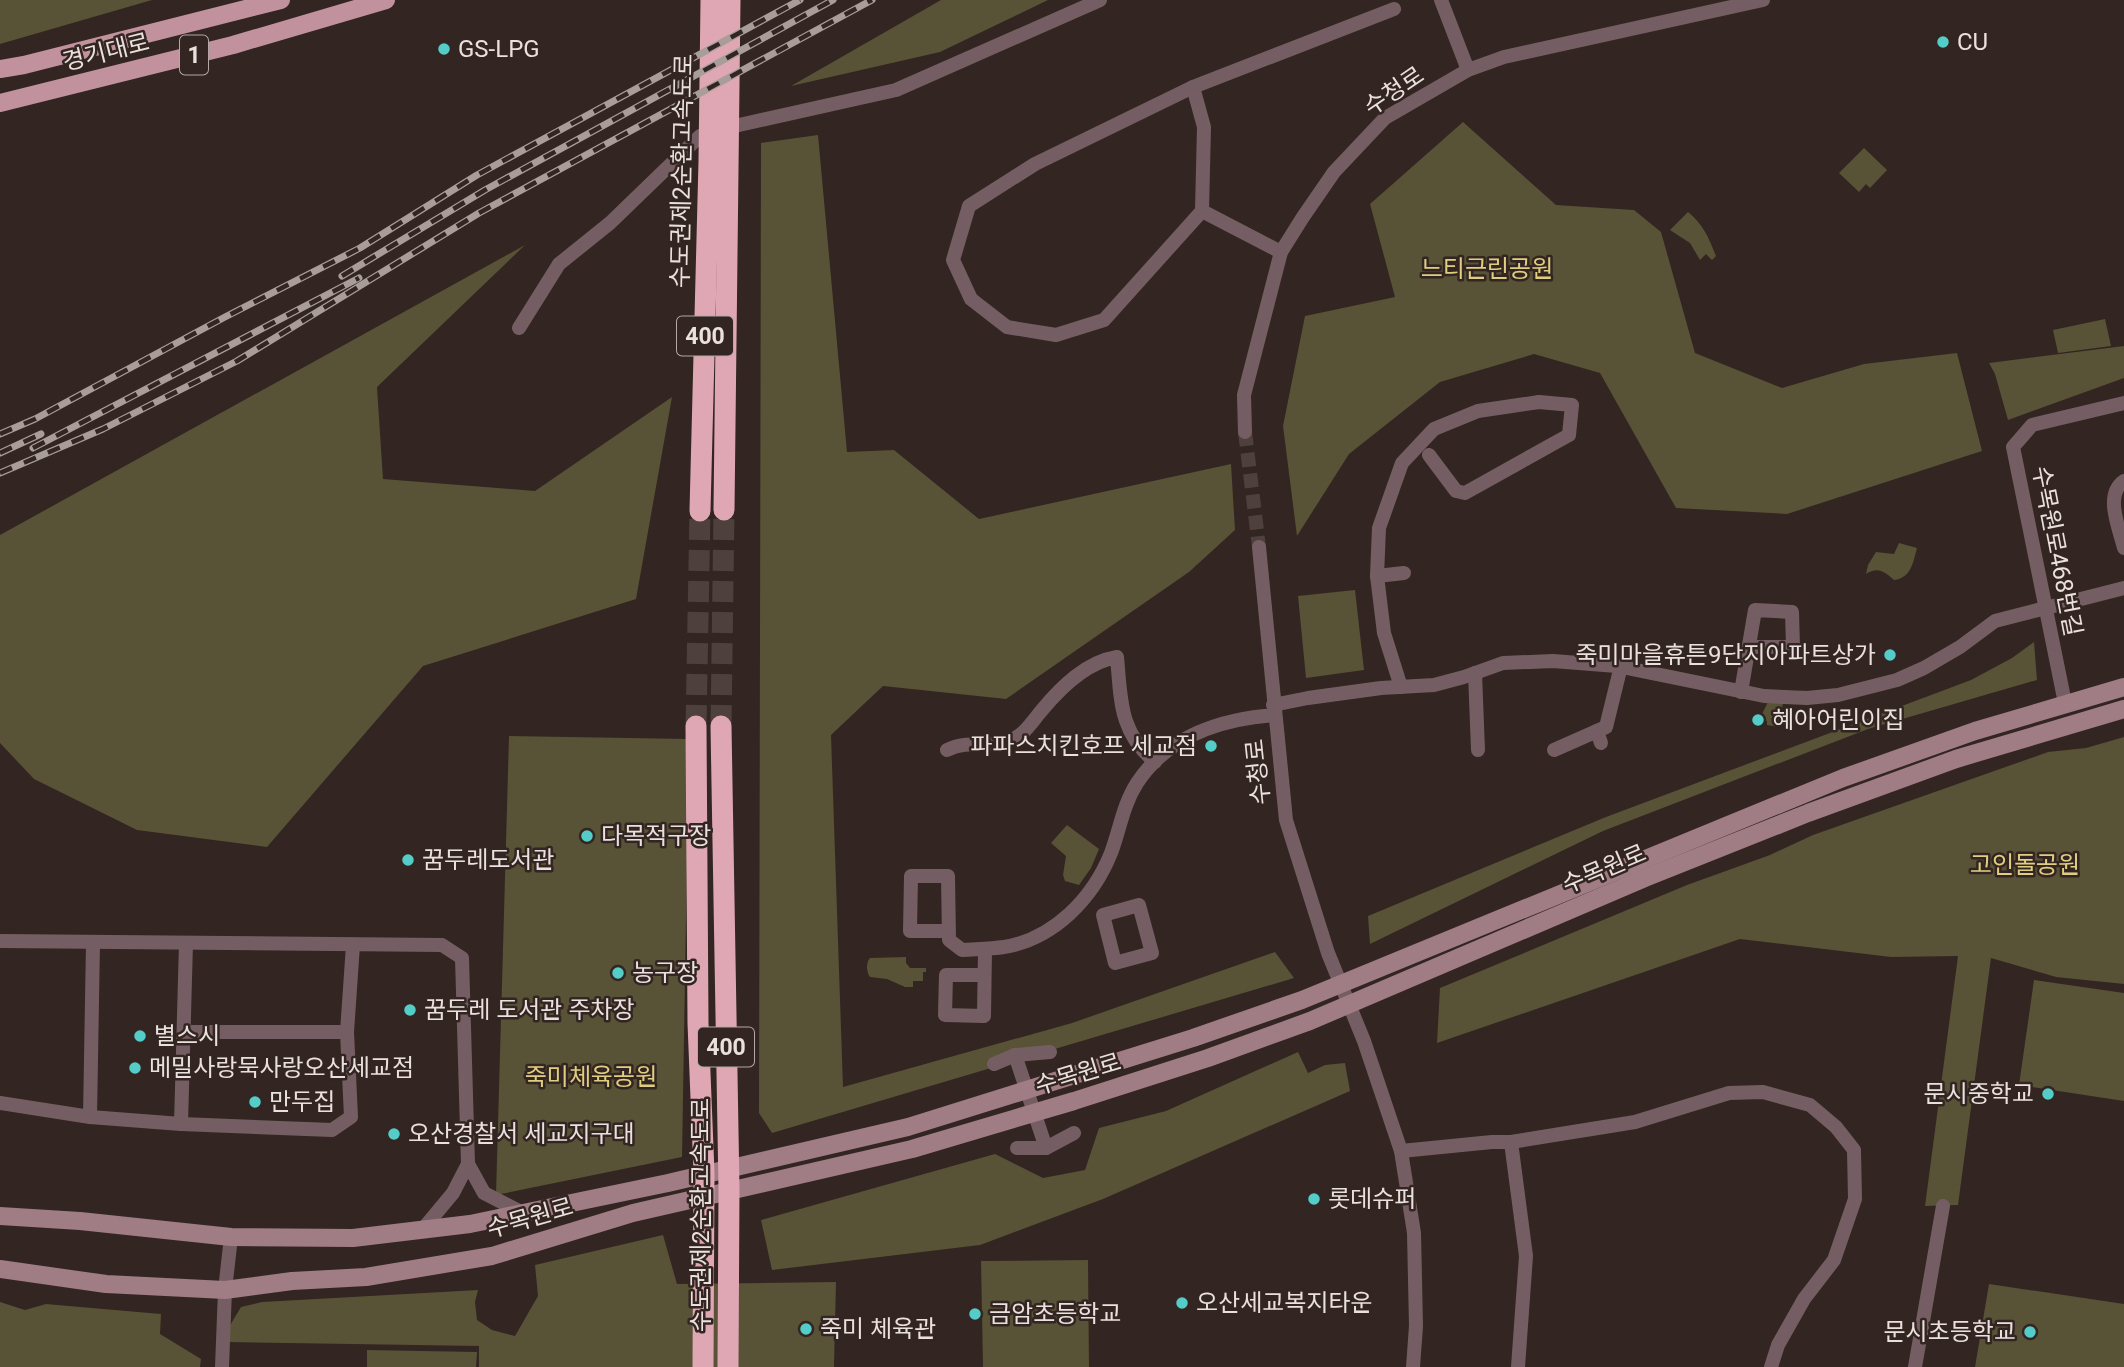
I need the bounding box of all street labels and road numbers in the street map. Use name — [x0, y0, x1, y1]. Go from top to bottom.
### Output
street label: 경기대로 — [60, 28, 152, 76]
road number: 1 — [180, 36, 208, 74]
street label: 수도권제2순환고속도로 — [666, 54, 698, 288]
street label: 수청로 — [1359, 61, 1429, 121]
road number: 400 — [677, 316, 733, 356]
street label: 수목원로468번길 — [2027, 463, 2087, 639]
street label: 수청로 — [1241, 738, 1275, 806]
street label: 수목원로 — [1558, 839, 1650, 899]
road number: 400 — [698, 1028, 754, 1066]
street label: 수목원로 — [1032, 1048, 1124, 1100]
street label: 수도권제2순환고속도로 — [687, 1098, 715, 1332]
street label: 수목원로 — [484, 1192, 576, 1244]

